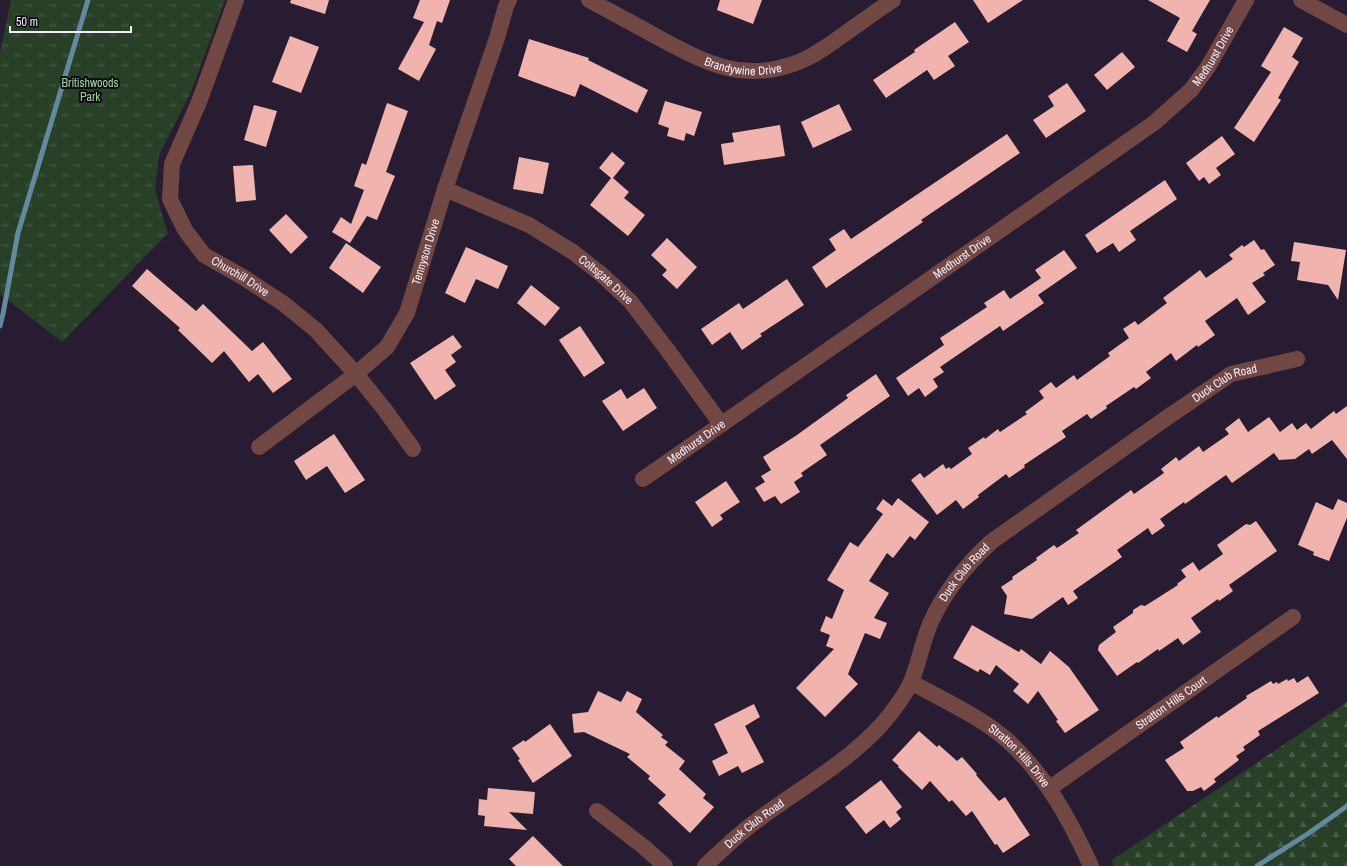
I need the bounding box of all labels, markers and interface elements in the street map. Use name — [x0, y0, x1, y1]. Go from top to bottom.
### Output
scale bar — [10, 8, 131, 34]
text: 50 m — [16, 14, 38, 30]
street label: Medhurst Drive — [1189, 23, 1238, 89]
street label: Brandywine Drive — [702, 53, 783, 79]
park label: Britishwoods Park — [62, 75, 119, 105]
street label: Tennyson Drive — [408, 217, 443, 287]
street label: Medhurst Drive — [930, 231, 994, 282]
street label: Coltsgate Drive — [575, 251, 637, 308]
street label: Churchill Drive — [208, 253, 272, 300]
street label: Duck Club Road — [1189, 360, 1258, 406]
street label: Medhurst Drive — [664, 416, 729, 468]
street label: Duck Club Road — [935, 539, 993, 605]
street label: Stratton Hills Court — [1132, 672, 1210, 733]
street label: Stratton Hills Drive — [985, 720, 1054, 791]
street label: Duck Club Road — [721, 795, 787, 852]

